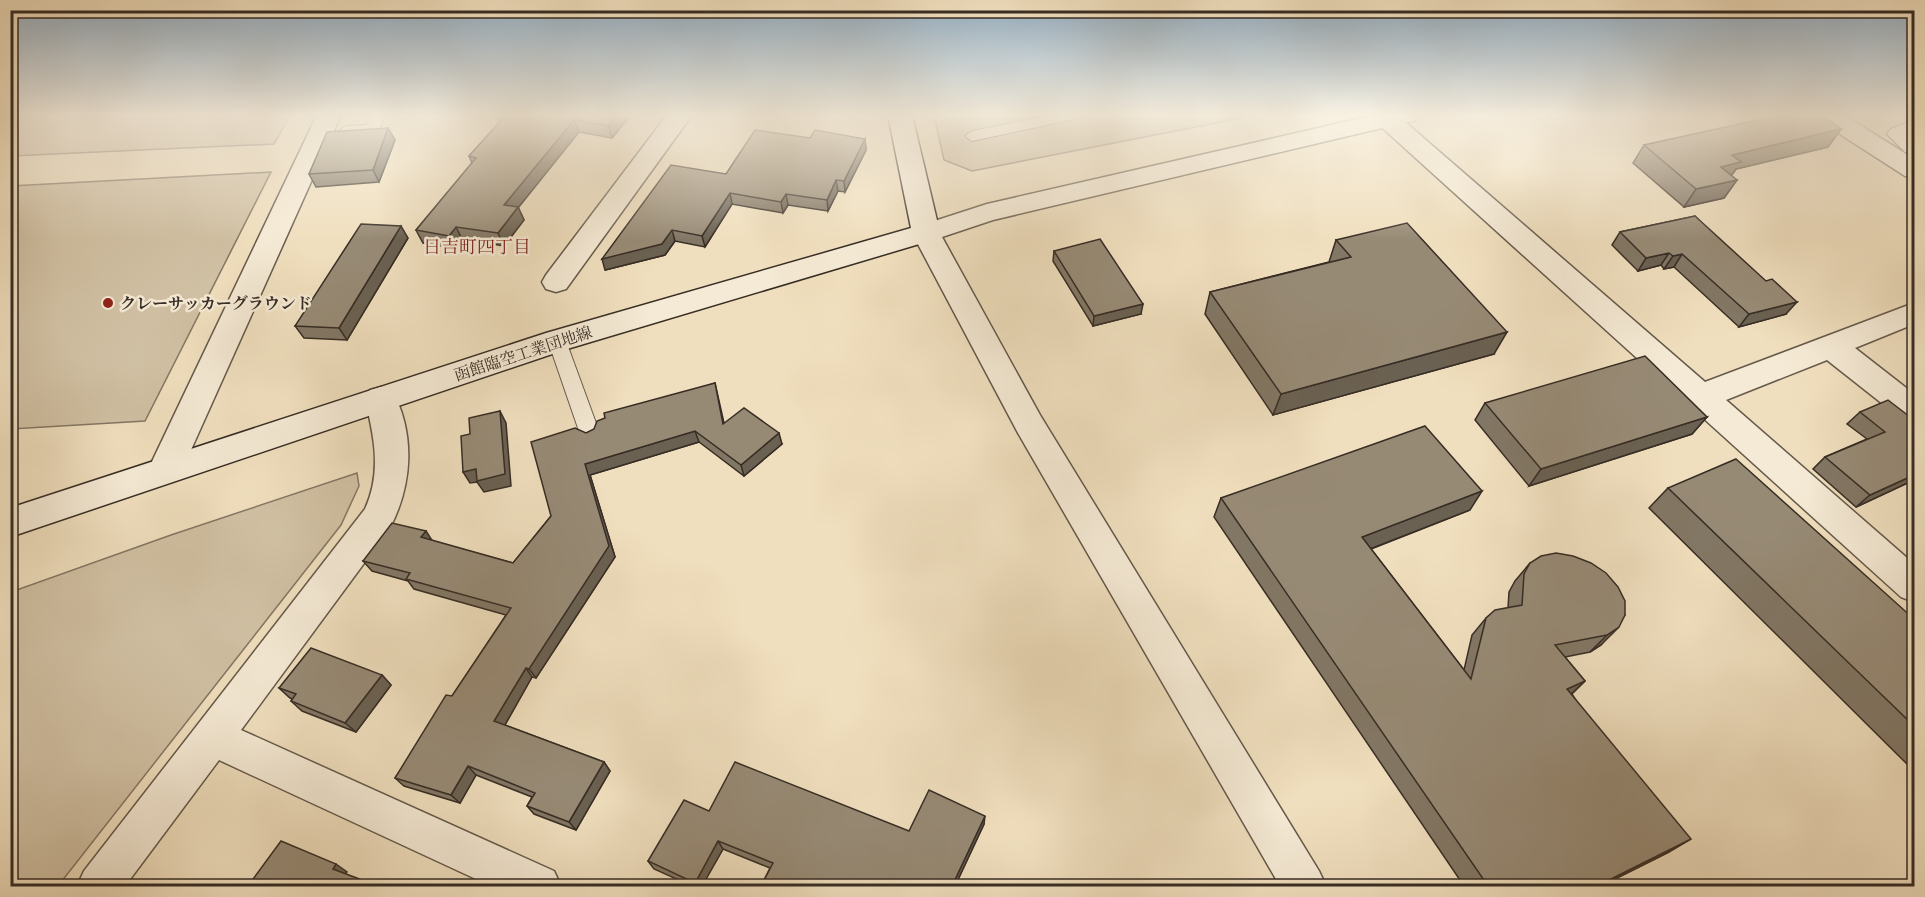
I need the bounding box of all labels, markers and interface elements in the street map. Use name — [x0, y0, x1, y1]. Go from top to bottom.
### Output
district label: 日吉町四丁目 — [423, 237, 531, 260]
place label: クレーサッカーグラウンド — [120, 295, 312, 315]
marker: クレーサッカーグラウンド — [101, 296, 115, 310]
street label: 函館臨空工業団地線 — [452, 323, 595, 387]

